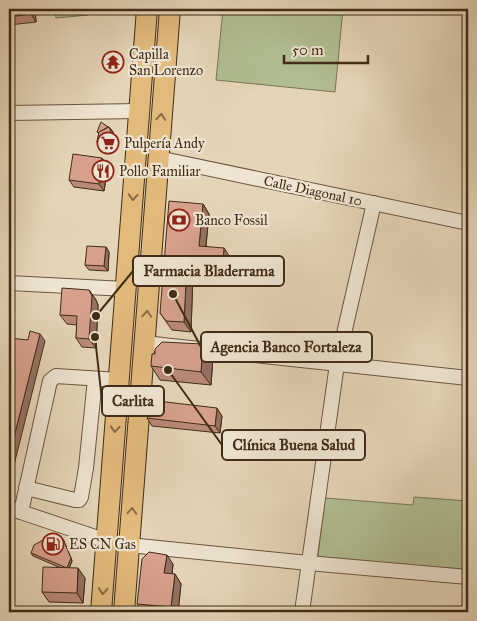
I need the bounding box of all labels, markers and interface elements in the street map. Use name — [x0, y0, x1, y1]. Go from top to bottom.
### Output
scale bar — [284, 32, 368, 64]
text: 50 m — [292, 41, 324, 59]
place label: Capilla San Lorenzo — [129, 46, 203, 79]
temple icon: Capilla San Lorenzo — [101, 50, 125, 74]
one-way arrow — [156, 113, 167, 121]
supermarket icon: Pulpería Andy — [96, 131, 120, 155]
place label: Pulpería Andy — [124, 135, 205, 152]
restaurant icon: Pollo Familiar — [91, 159, 115, 183]
place label: Pollo Familiar — [119, 163, 201, 180]
street label: Calle Diagonal 10 — [262, 172, 364, 210]
one-way arrow — [127, 193, 138, 201]
bank icon: Banco Fossil — [167, 208, 191, 232]
place label: Banco Fossil — [195, 212, 268, 229]
callout: Farmacia Bladerrama — [133, 256, 284, 286]
text: Farmacia Bladerrama — [144, 262, 275, 280]
one-way arrow — [141, 310, 152, 318]
callout: Agencia Banco Fortaleza — [201, 332, 372, 362]
text: Agencia Banco Fortaleza — [210, 338, 362, 357]
callout: Carlita — [102, 386, 164, 416]
text: Carlita — [112, 392, 155, 410]
one-way arrow — [110, 425, 121, 433]
callout: Clínica Buena Salud — [222, 430, 365, 460]
text: Clínica Buena Salud — [233, 436, 356, 454]
one-way arrow — [126, 507, 137, 515]
fuel station icon: ES CN Gas — [41, 532, 65, 556]
place label: ES CN Gas — [69, 536, 136, 553]
one-way arrow — [98, 587, 109, 595]

